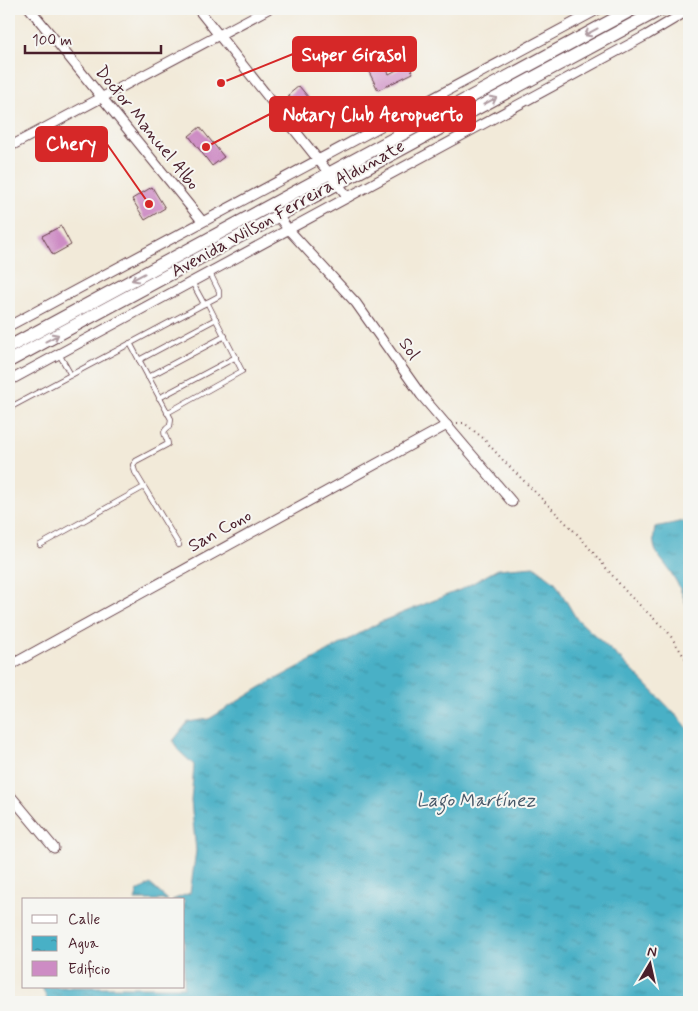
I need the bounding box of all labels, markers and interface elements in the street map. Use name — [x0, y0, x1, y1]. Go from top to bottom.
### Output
scale bar — [25, 22, 161, 54]
one-way arrow — [583, 27, 598, 37]
text: 100 m — [32, 31, 72, 51]
callout: Super Girasol — [293, 37, 416, 71]
text: Super Girasol — [302, 43, 407, 68]
street label: Doctor Manuel Albo — [89, 61, 205, 195]
one-way arrow — [482, 96, 497, 106]
callout: Notary Club Aeropuerto — [270, 97, 475, 131]
text: Notary Club Aeropuerto — [283, 103, 463, 129]
callout: Chery — [36, 127, 107, 161]
text: Chery — [46, 132, 96, 158]
street label: Avenida Wilson Ferreira Aldunate — [167, 135, 409, 283]
one-way arrow — [130, 272, 145, 282]
one-way arrow — [44, 333, 59, 343]
street label: Sol — [393, 333, 425, 365]
street label: San Cono — [184, 504, 256, 558]
water label: Lago Martínez — [416, 788, 536, 815]
legend — [22, 898, 185, 988]
text: Calle — [68, 910, 100, 930]
text: Agua — [68, 934, 100, 954]
north arrow — [626, 938, 676, 988]
text: N — [646, 943, 658, 962]
text: Edificio — [68, 960, 110, 980]

